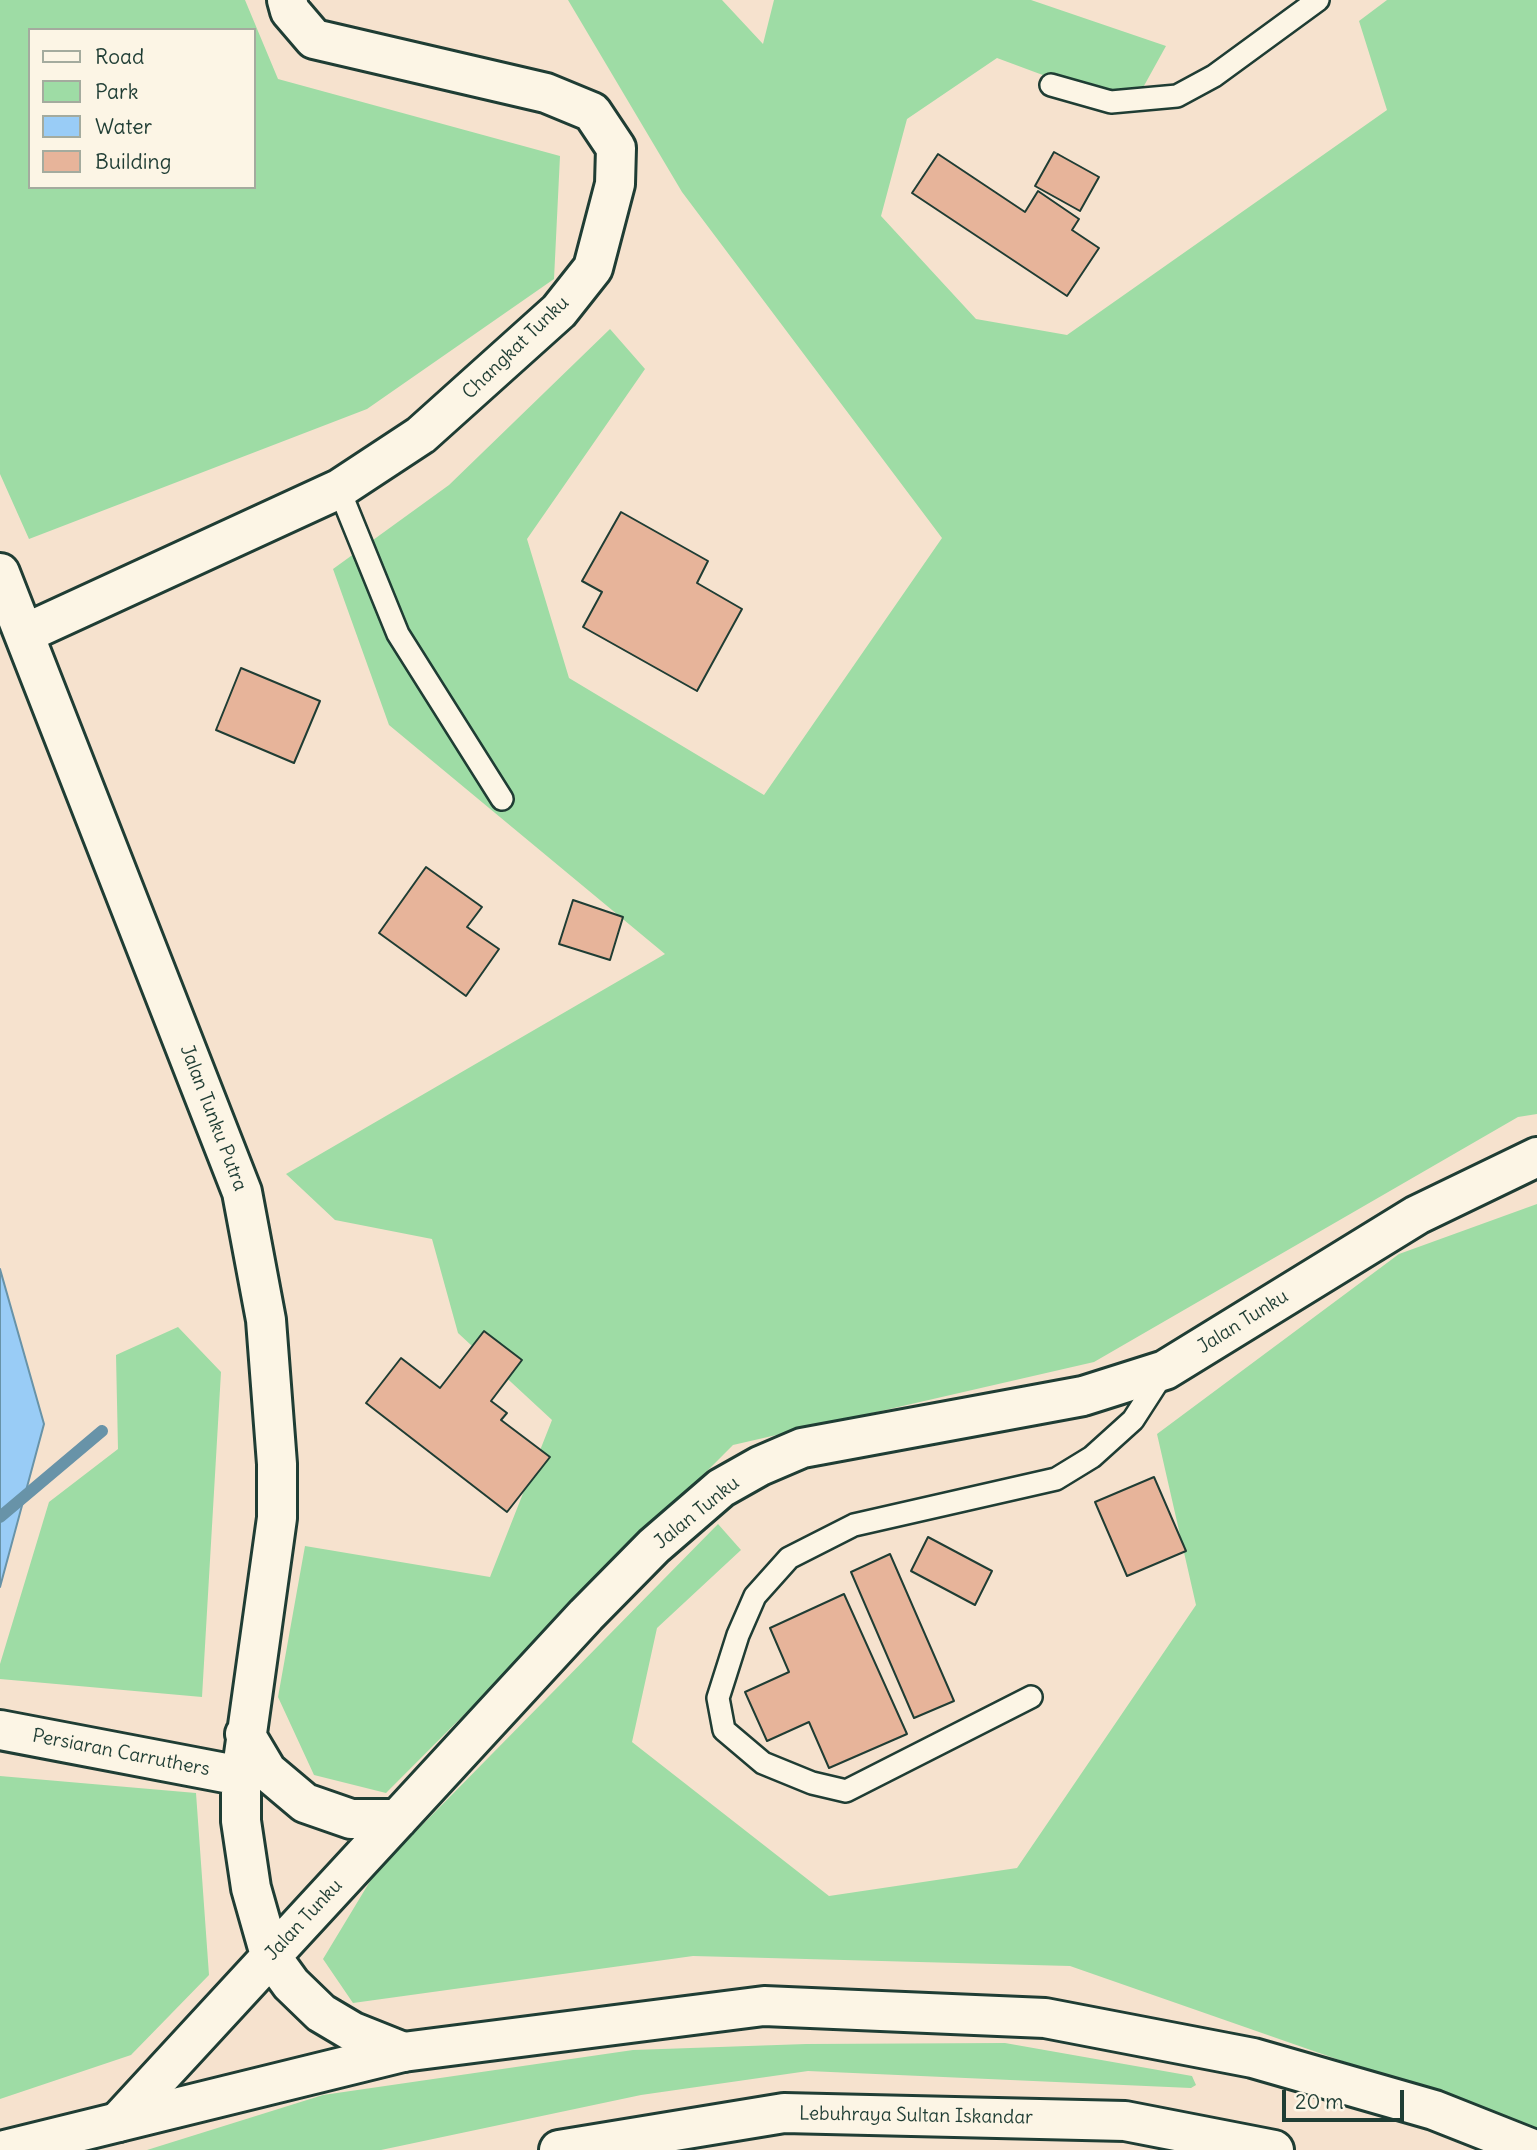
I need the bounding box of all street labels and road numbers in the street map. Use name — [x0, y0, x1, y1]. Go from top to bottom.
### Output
street label: Changkat Tunku — [458, 292, 574, 404]
street label: Jalan Tunku Putra — [175, 1042, 251, 1194]
street label: Jalan Tunku — [1193, 1285, 1293, 1359]
street label: Jalan Tunku — [650, 1472, 744, 1554]
street label: Persiaran Carruthers — [30, 1725, 212, 1781]
street label: Jalan Tunku — [261, 1875, 347, 1965]
street label: Lebuhraya Sultan Iskandar — [799, 2103, 1033, 2129]

